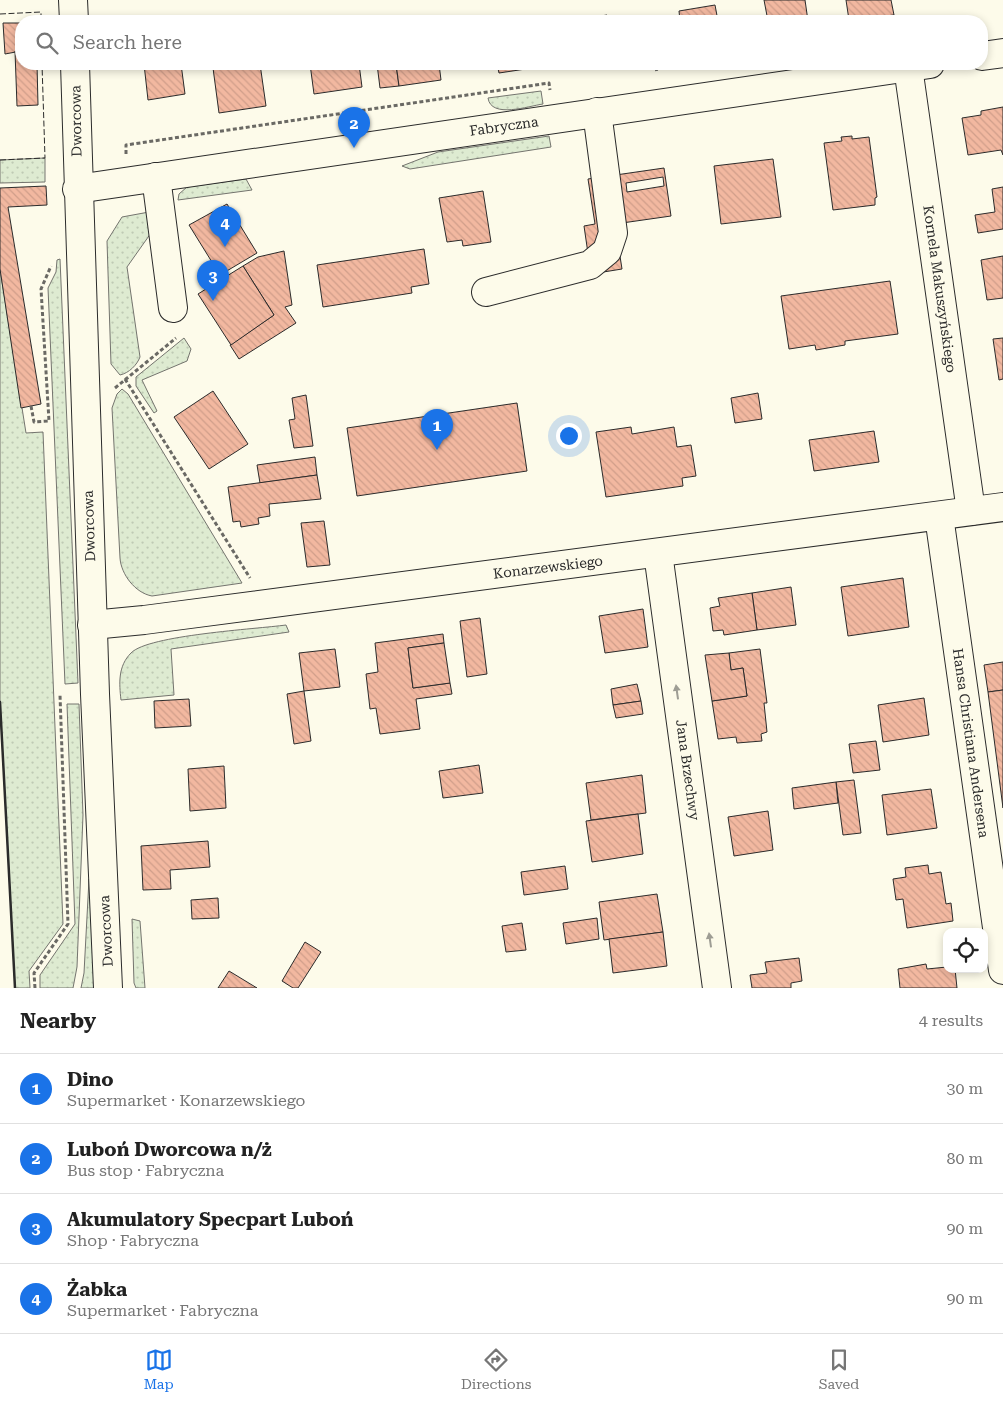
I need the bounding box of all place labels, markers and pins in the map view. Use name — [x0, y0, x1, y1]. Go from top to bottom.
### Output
pin: 2 — [338, 107, 370, 148]
pin: 4 — [209, 206, 241, 247]
pin: 3 — [197, 260, 229, 301]
pin: 1 — [421, 409, 453, 450]

